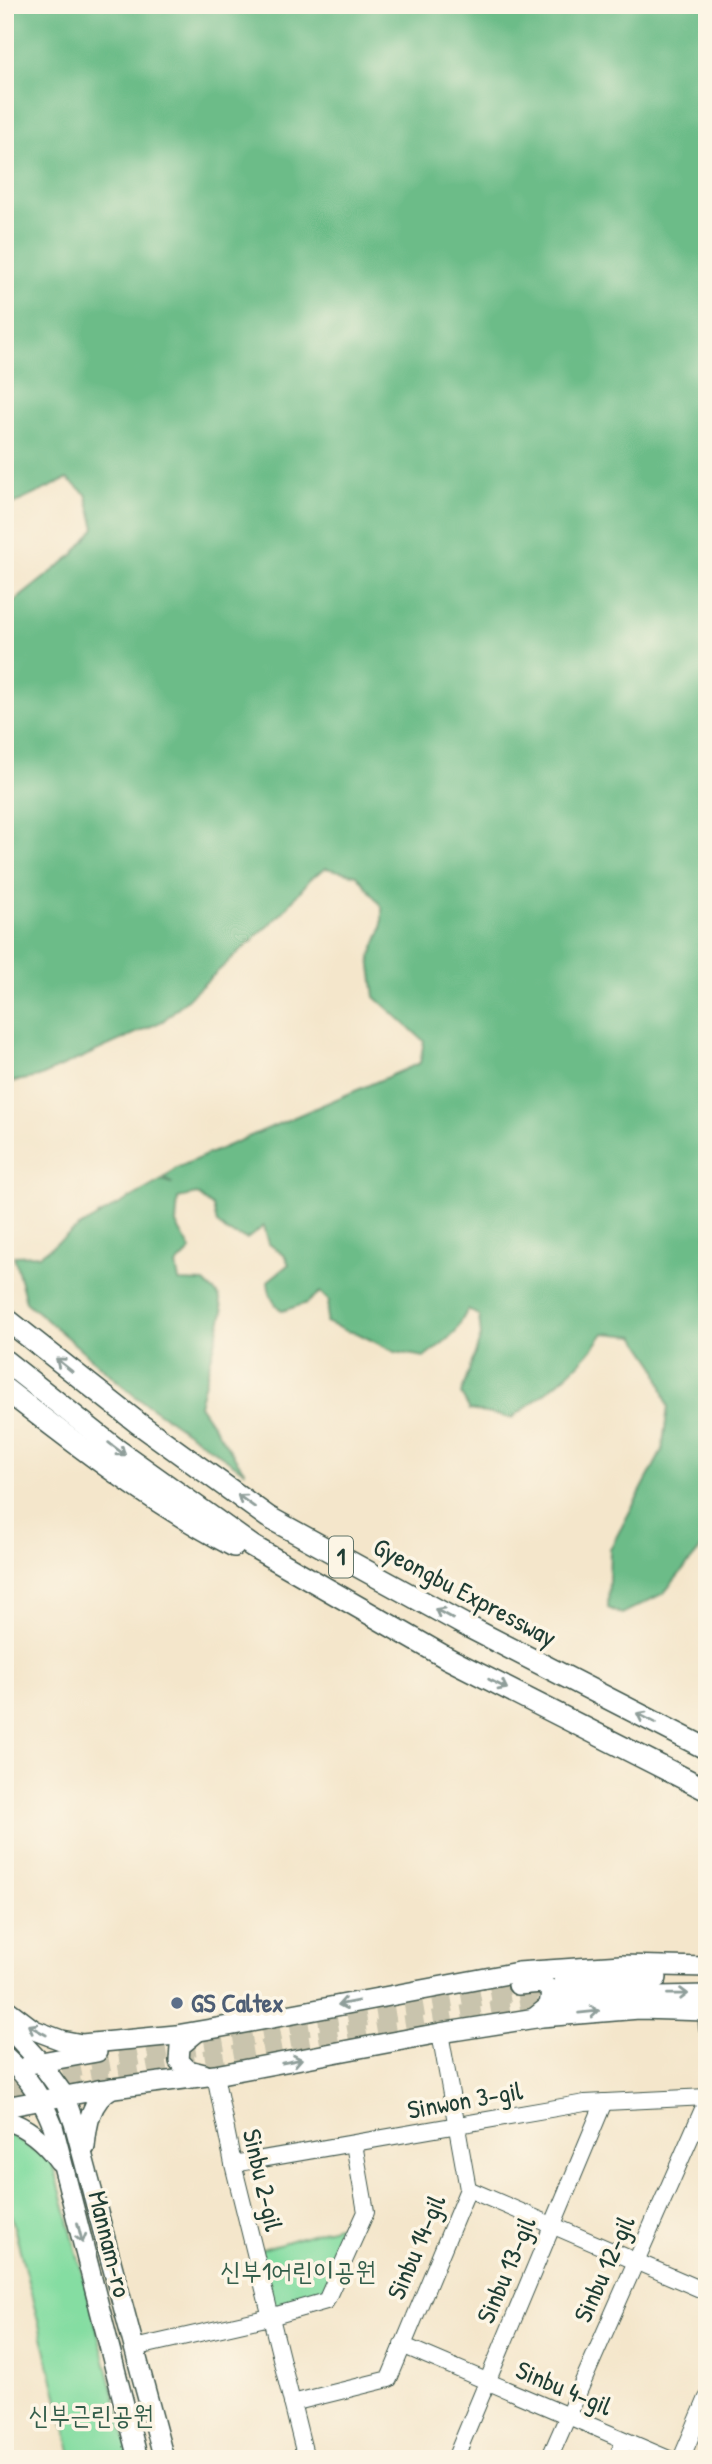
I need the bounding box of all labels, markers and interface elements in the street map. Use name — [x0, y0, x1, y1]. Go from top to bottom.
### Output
one-way arrow — [56, 1357, 74, 1373]
one-way arrow — [107, 1442, 126, 1456]
one-way arrow — [237, 1494, 256, 1509]
street label: Gyeongbu Expressway — [368, 1529, 563, 1655]
road number: 1 — [329, 1536, 353, 1577]
one-way arrow — [434, 1607, 455, 1620]
one-way arrow — [487, 1677, 508, 1691]
one-way arrow — [636, 1711, 657, 1725]
place label: GS Caltex — [191, 1985, 284, 2020]
one-way arrow — [666, 1988, 689, 2001]
marker: GS Caltex — [169, 1995, 185, 2011]
one-way arrow — [337, 1997, 359, 2010]
one-way arrow — [577, 2005, 600, 2018]
one-way arrow — [27, 2023, 48, 2036]
one-way arrow — [280, 2054, 303, 2067]
street label: Sinwon 3-gil — [405, 2072, 525, 2127]
street label: Sinbu 2-gil — [235, 2125, 292, 2234]
street label: Mannam-ro — [80, 2187, 141, 2301]
street label: Sinbu 14-gil — [378, 2189, 453, 2305]
street label: Sinbu 12-gil — [565, 2210, 643, 2328]
street label: Sinbu 13-gil — [467, 2211, 544, 2328]
one-way arrow — [74, 2221, 87, 2244]
park label: 신부1어린이공원 — [220, 2253, 376, 2288]
street label: Sinbu 4-gil — [511, 2352, 618, 2423]
park label: 신부근린공원 — [28, 2397, 154, 2432]

